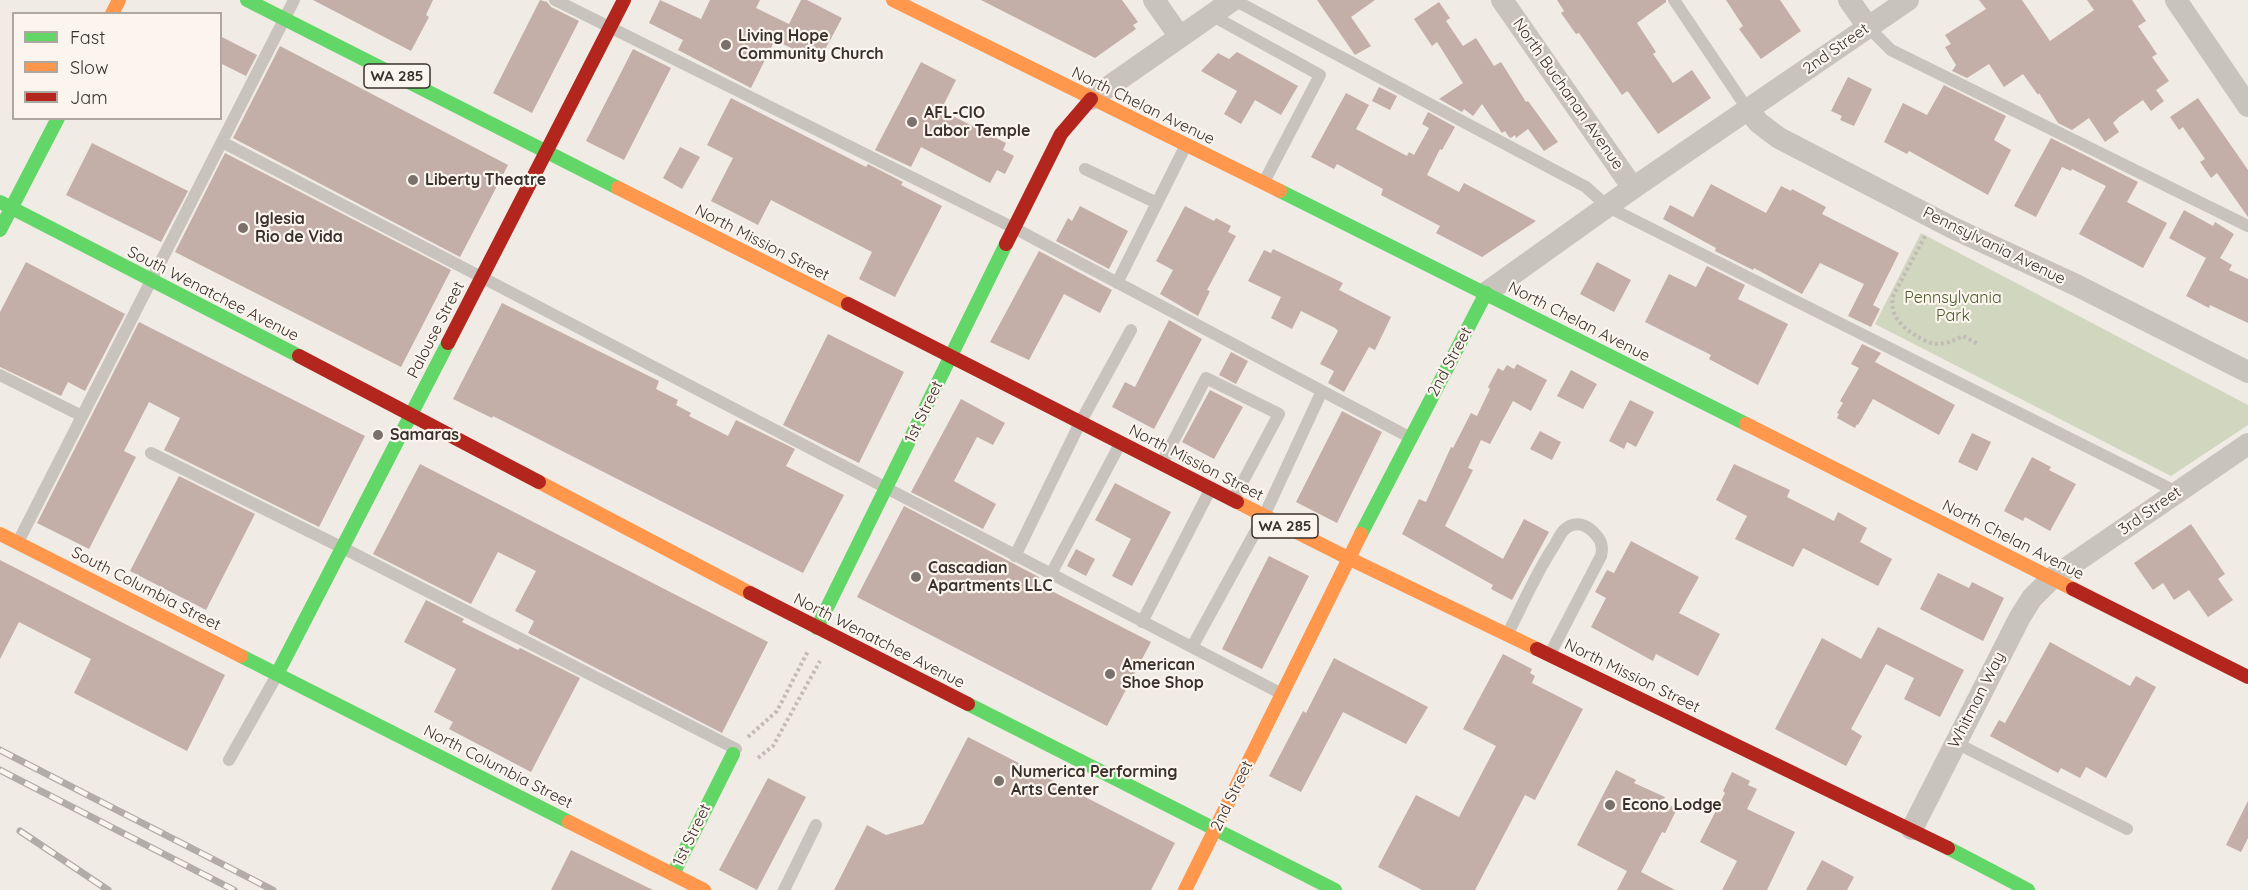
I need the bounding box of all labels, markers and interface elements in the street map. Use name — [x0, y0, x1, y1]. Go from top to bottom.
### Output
legend — [12, 12, 222, 120]
street label: North Buchanan Avenue — [1508, 15, 1628, 173]
street label: 2nd Street — [1799, 19, 1873, 79]
text: Fast — [70, 26, 105, 49]
place label: Living Hope Community Church — [738, 26, 884, 64]
marker: Living Hope Community Church — [719, 38, 733, 52]
text: Slow — [70, 56, 108, 79]
street label: North Chelan Avenue — [1068, 63, 1218, 149]
road number: WA 285 — [364, 64, 430, 88]
text: Jam — [70, 86, 108, 109]
place label: AFL-CIO Labor Temple — [924, 103, 1030, 141]
marker: AFL-CIO Labor Temple — [905, 115, 919, 129]
place label: Liberty Theatre — [425, 170, 546, 190]
marker: Liberty Theatre — [406, 173, 420, 187]
street label: North Mission Street — [692, 201, 832, 285]
street label: Pennsylvania Avenue — [1920, 203, 2068, 289]
place label: Iglesia Rio de Vida — [255, 209, 343, 247]
marker: Iglesia Rio de Vida — [236, 221, 250, 235]
street label: South Wenatchee Avenue — [124, 242, 302, 346]
street label: Palouse Street — [403, 278, 469, 382]
street label: North Chelan Avenue — [1505, 278, 1653, 366]
park label: Pennsylvania Park — [1904, 288, 2002, 326]
street label: 2nd Street — [1424, 324, 1476, 400]
street label: 1st Street — [901, 378, 947, 446]
street label: North Mission Street — [1126, 421, 1266, 505]
place label: Samaras — [390, 425, 459, 445]
marker: Samaras — [371, 428, 385, 442]
street label: 3rd Street — [2115, 482, 2185, 540]
street label: North Chelan Avenue — [1939, 496, 2087, 584]
road number: WA 285 — [1252, 514, 1318, 538]
street label: South Columbia Street — [68, 543, 224, 635]
place label: Cascadian Apartments LLC — [928, 558, 1052, 596]
marker: Cascadian Apartments LLC — [909, 570, 923, 584]
street label: North Wenatchee Avenue — [790, 589, 968, 693]
street label: North Mission Street — [1561, 635, 1703, 717]
street label: Whitman Way — [1945, 649, 2009, 751]
place label: American Shoe Shop — [1122, 655, 1204, 693]
marker: American Shoe Shop — [1103, 667, 1117, 681]
street label: North Columbia Street — [420, 721, 576, 813]
street label: 2nd Street — [1207, 758, 1257, 834]
place label: Numerica Performing Arts Center — [1011, 762, 1177, 800]
marker: Numerica Performing Arts Center — [992, 774, 1006, 788]
place label: Econo Lodge — [1622, 795, 1722, 815]
marker: Econo Lodge — [1603, 798, 1617, 812]
street label: 1st Street — [669, 801, 715, 869]

